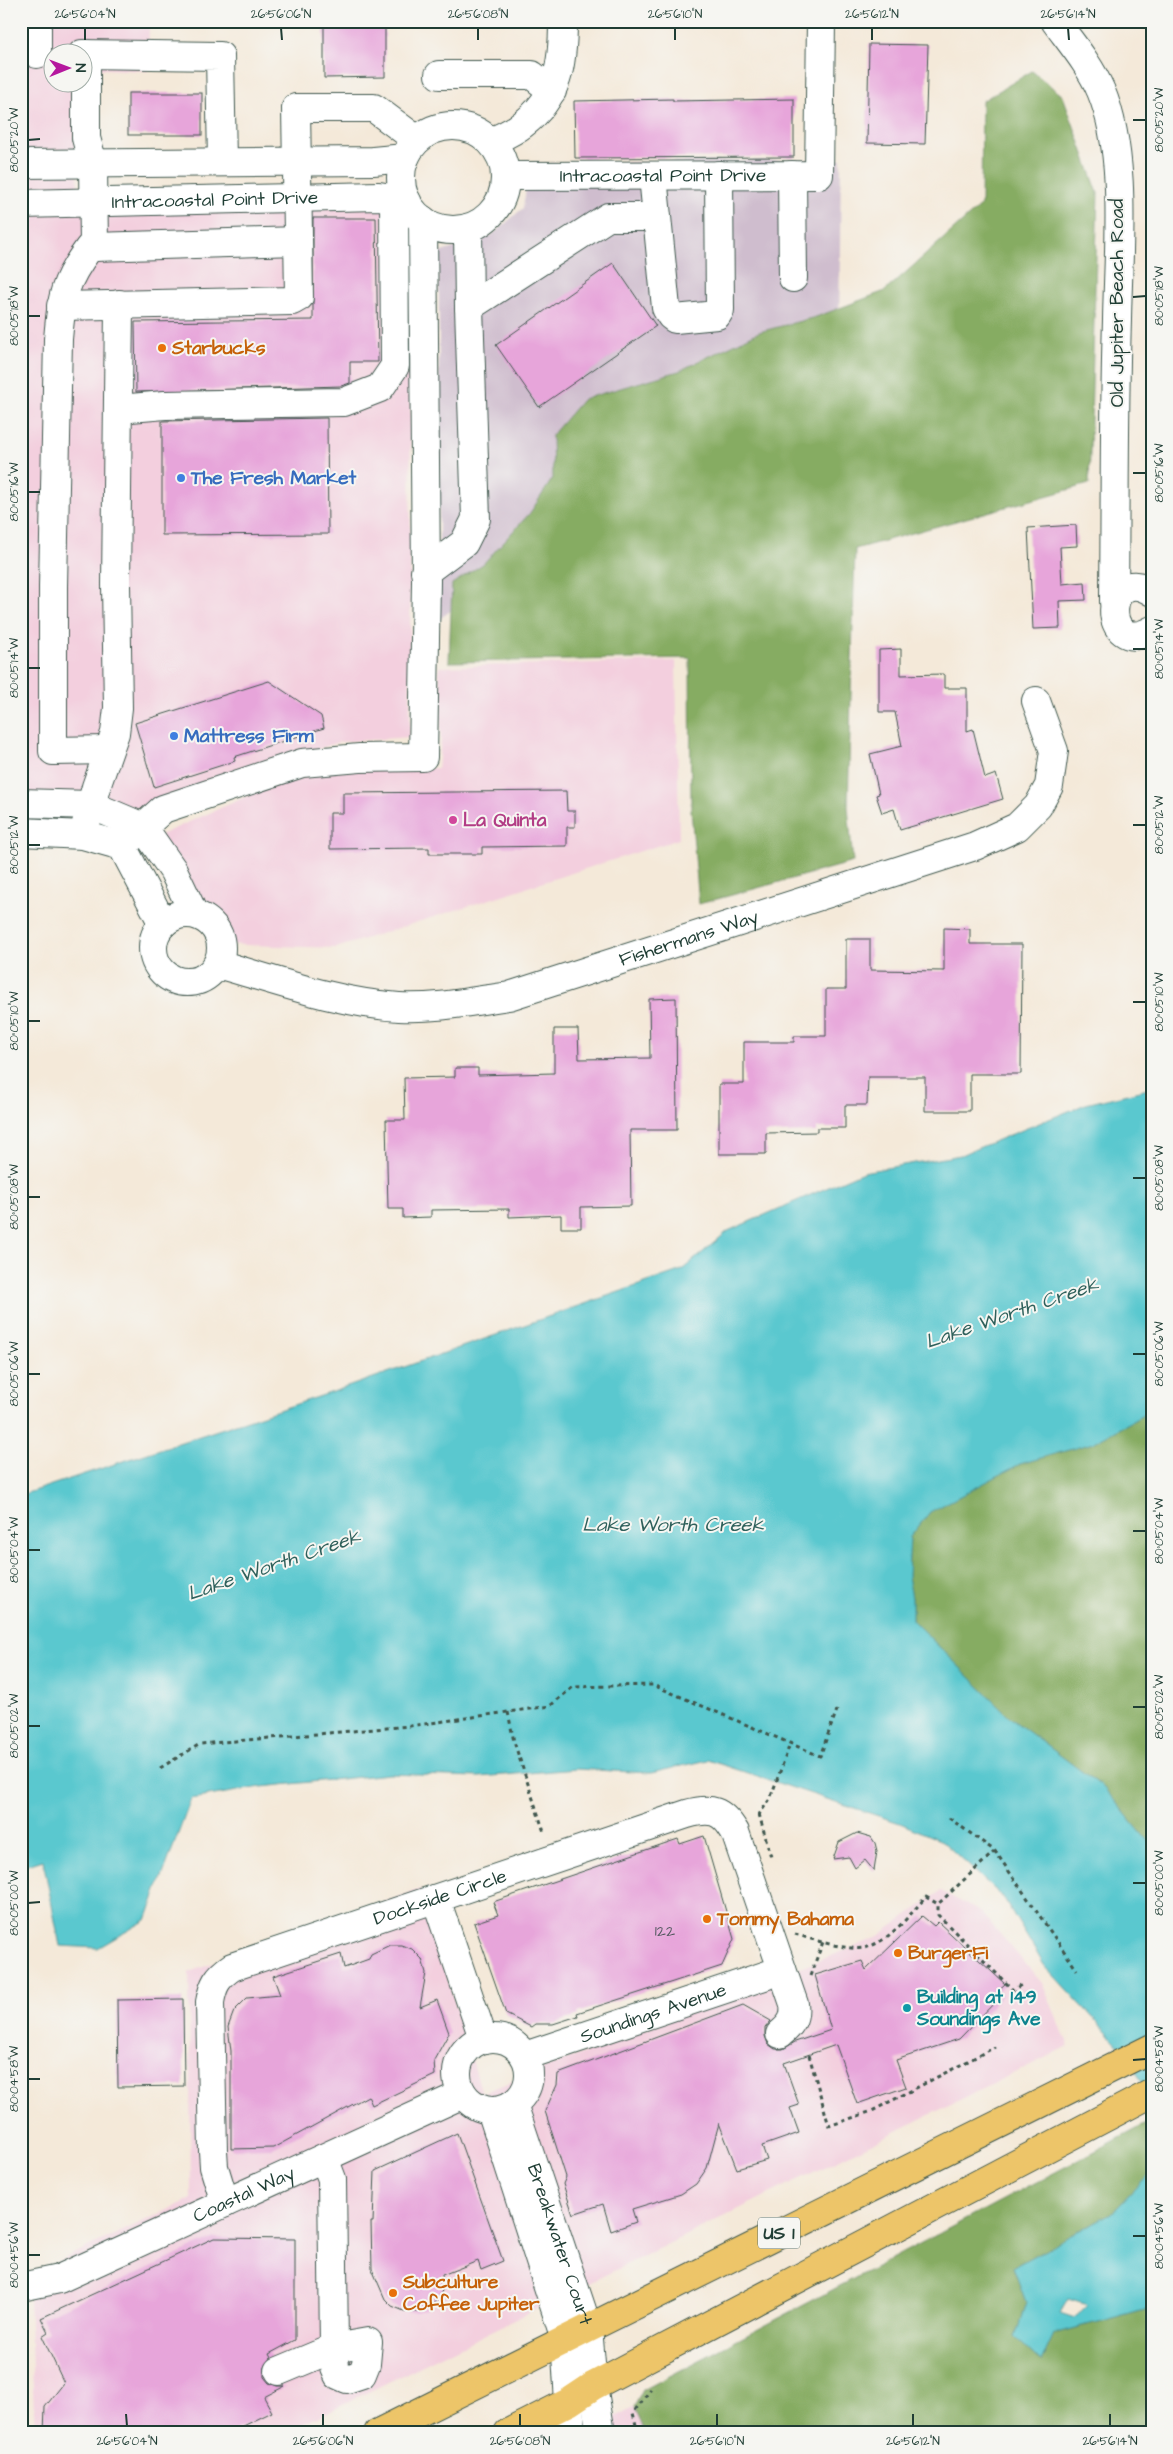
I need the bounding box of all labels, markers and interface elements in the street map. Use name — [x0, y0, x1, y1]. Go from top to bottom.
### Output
text: 26°56'04"N — [54, 6, 116, 23]
text: 26°56'06"N — [251, 6, 312, 23]
text: 26°56'08"N — [448, 6, 509, 23]
text: 26°56'10"N — [648, 6, 703, 23]
text: 26°56'12"N — [845, 6, 899, 23]
text: 26°56'14"N — [1040, 6, 1096, 23]
north arrow — [42, 42, 92, 92]
text: N — [70, 63, 90, 73]
text: 80°05'20"W — [1151, 87, 1168, 152]
text: 80°05'20"W — [6, 107, 23, 172]
street label: Intracoastal Point Drive — [560, 162, 766, 189]
street label: Intracoastal Point Drive — [111, 184, 318, 215]
street label: Old Jupiter Beach Road — [1104, 199, 1131, 407]
text: 80°05'18"W — [1151, 266, 1168, 326]
text: 80°05'18"W — [6, 286, 23, 346]
place label: Starbucks — [171, 335, 266, 362]
marker: Starbucks — [156, 342, 168, 354]
text: 80°05'16"W — [1151, 443, 1168, 503]
text: 80°05'16"W — [6, 462, 23, 522]
place label: The Fresh Market — [190, 465, 356, 492]
marker: The Fresh Market — [175, 472, 187, 484]
text: 80°05'14"W — [1151, 618, 1168, 679]
text: 80°05'14"W — [6, 637, 23, 698]
place label: Mattress Firm — [184, 723, 315, 750]
marker: Mattress Firm — [168, 730, 180, 742]
text: 80°05'12"W — [1151, 795, 1168, 854]
place label: La Quinta — [463, 807, 547, 834]
marker: La Quinta — [447, 814, 459, 826]
text: 80°05'12"W — [6, 815, 23, 874]
street label: Fishermans Way — [616, 903, 763, 973]
text: 80°05'10"W — [1151, 972, 1168, 1032]
text: 80°05'10"W — [6, 991, 23, 1051]
text: 80°05'08"W — [1151, 1145, 1168, 1211]
text: 80°05'08"W — [6, 1164, 23, 1230]
water label: Lake Worth Creek — [922, 1270, 1103, 1356]
text: 80°05'06"W — [1151, 1321, 1168, 1387]
text: 80°05'06"W — [6, 1341, 23, 1407]
text: 80°05'04"W — [1151, 1497, 1168, 1564]
water label: Lake Worth Creek — [582, 1511, 764, 1539]
text: 80°05'04"W — [6, 1516, 23, 1583]
water label: Lake Worth Creek — [184, 1522, 365, 1608]
text: 80°05'02"W — [1151, 1674, 1168, 1739]
text: 80°05'02"W — [6, 1693, 23, 1758]
text: 80°05'00"W — [1151, 1850, 1168, 1916]
street label: Dockside Circle — [370, 1862, 510, 1932]
text: 80°05'00"W — [6, 1870, 23, 1936]
place label: Tommy Bahama — [716, 1906, 854, 1934]
marker: Tommy Bahama — [701, 1913, 713, 1925]
house number: 122 — [655, 1920, 675, 1942]
place label: BurgerFi — [908, 1940, 988, 1968]
marker: BurgerFi — [892, 1947, 904, 1959]
street label: Soundings Avenue — [576, 1976, 730, 2050]
place label: Building at 149 Soundings Ave — [916, 1984, 1041, 2034]
marker: Building at 149 Soundings Ave — [901, 2002, 913, 2014]
text: 80°04'58"W — [1151, 2025, 1168, 2092]
text: 80°04'58"W — [6, 2045, 23, 2112]
street label: Coastal Way — [188, 2159, 300, 2229]
street label: Breakwater Court — [520, 2160, 600, 2329]
text: 80°04'56"W — [1151, 2202, 1168, 2269]
road number: US 1 — [758, 2218, 800, 2248]
text: 80°04'56"W — [6, 2221, 23, 2288]
place label: Subculture Coffee Jupiter — [402, 2269, 540, 2318]
marker: Subculture Coffee Jupiter — [387, 2287, 399, 2299]
text: 26°56'04"N — [96, 2433, 158, 2450]
text: 26°56'06"N — [293, 2433, 354, 2450]
text: 26°56'08"N — [490, 2433, 551, 2450]
text: 26°56'10"N — [690, 2433, 745, 2450]
text: 26°56'12"N — [886, 2433, 940, 2450]
text: 26°56'14"N — [1082, 2433, 1138, 2450]

